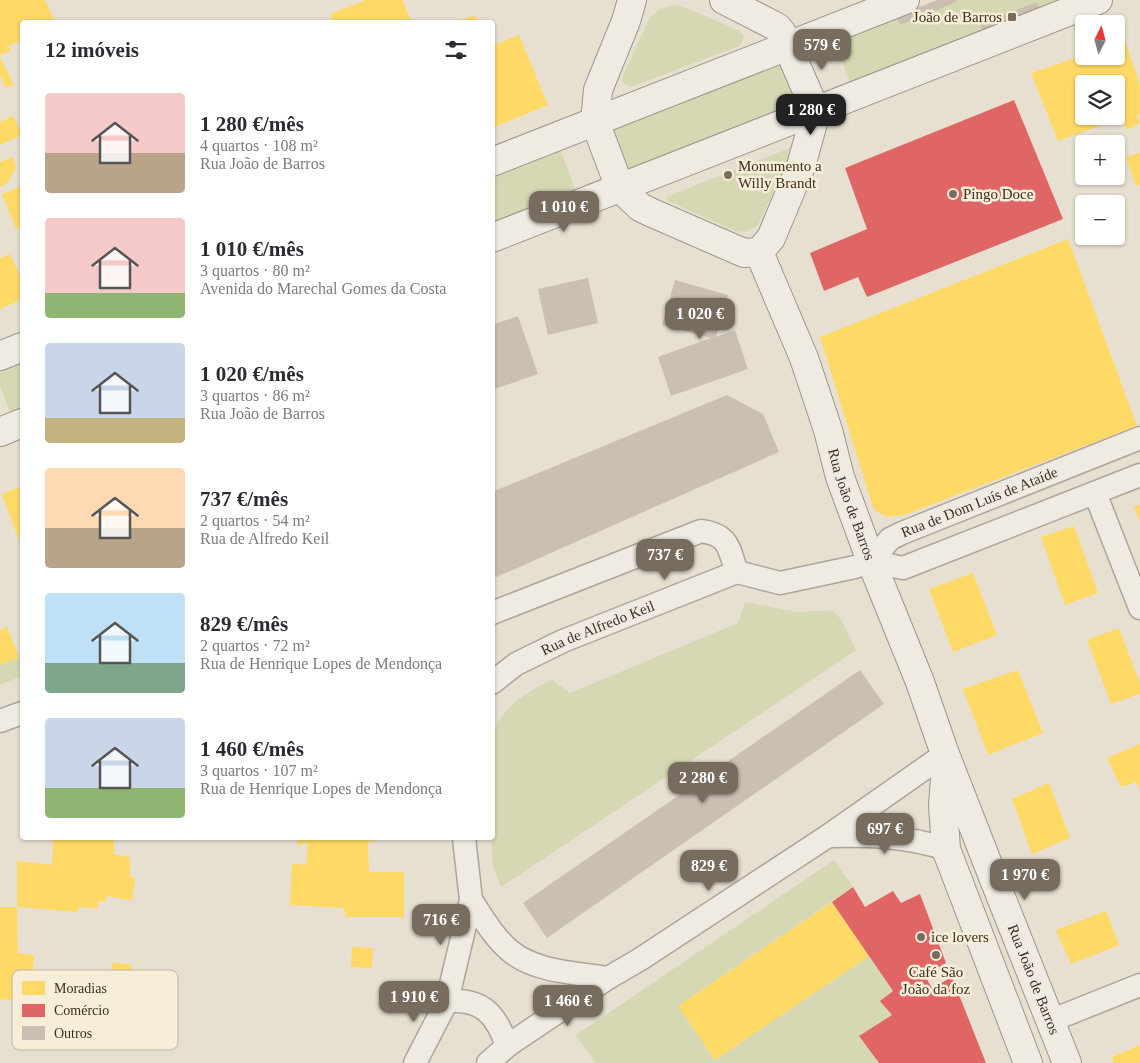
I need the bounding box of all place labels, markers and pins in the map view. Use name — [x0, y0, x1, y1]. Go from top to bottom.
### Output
place label: João de Barros — [913, 9, 1002, 25]
marker: João de Barros — [1006, 11, 1018, 23]
pin: 579 € — [787, 28, 857, 71]
pin: 1 280 € — [765, 94, 857, 136]
place label: Monumento a Willy Brandt — [738, 158, 822, 191]
marker: Monumento a Willy Brandt — [722, 169, 734, 181]
place label: Pingo Doce — [963, 186, 1034, 202]
marker: Pingo Doce — [947, 188, 959, 200]
pin: 1 010 € — [518, 190, 610, 233]
pin: 1 020 € — [654, 298, 746, 340]
pin: 737 € — [630, 538, 700, 581]
pin: 2 280 € — [657, 762, 749, 804]
pin: 697 € — [850, 812, 920, 855]
pin: 829 € — [674, 850, 744, 892]
pin: 1 970 € — [979, 858, 1071, 901]
pin: 716 € — [406, 904, 476, 946]
place label: ice lovers — [931, 929, 989, 945]
marker: ice lovers — [915, 931, 927, 943]
marker: Café São João da foz — [930, 949, 942, 961]
place label: Café São João da foz — [902, 964, 970, 997]
pin: 1 910 € — [368, 980, 460, 1023]
pin: 1 460 € — [522, 984, 614, 1027]

